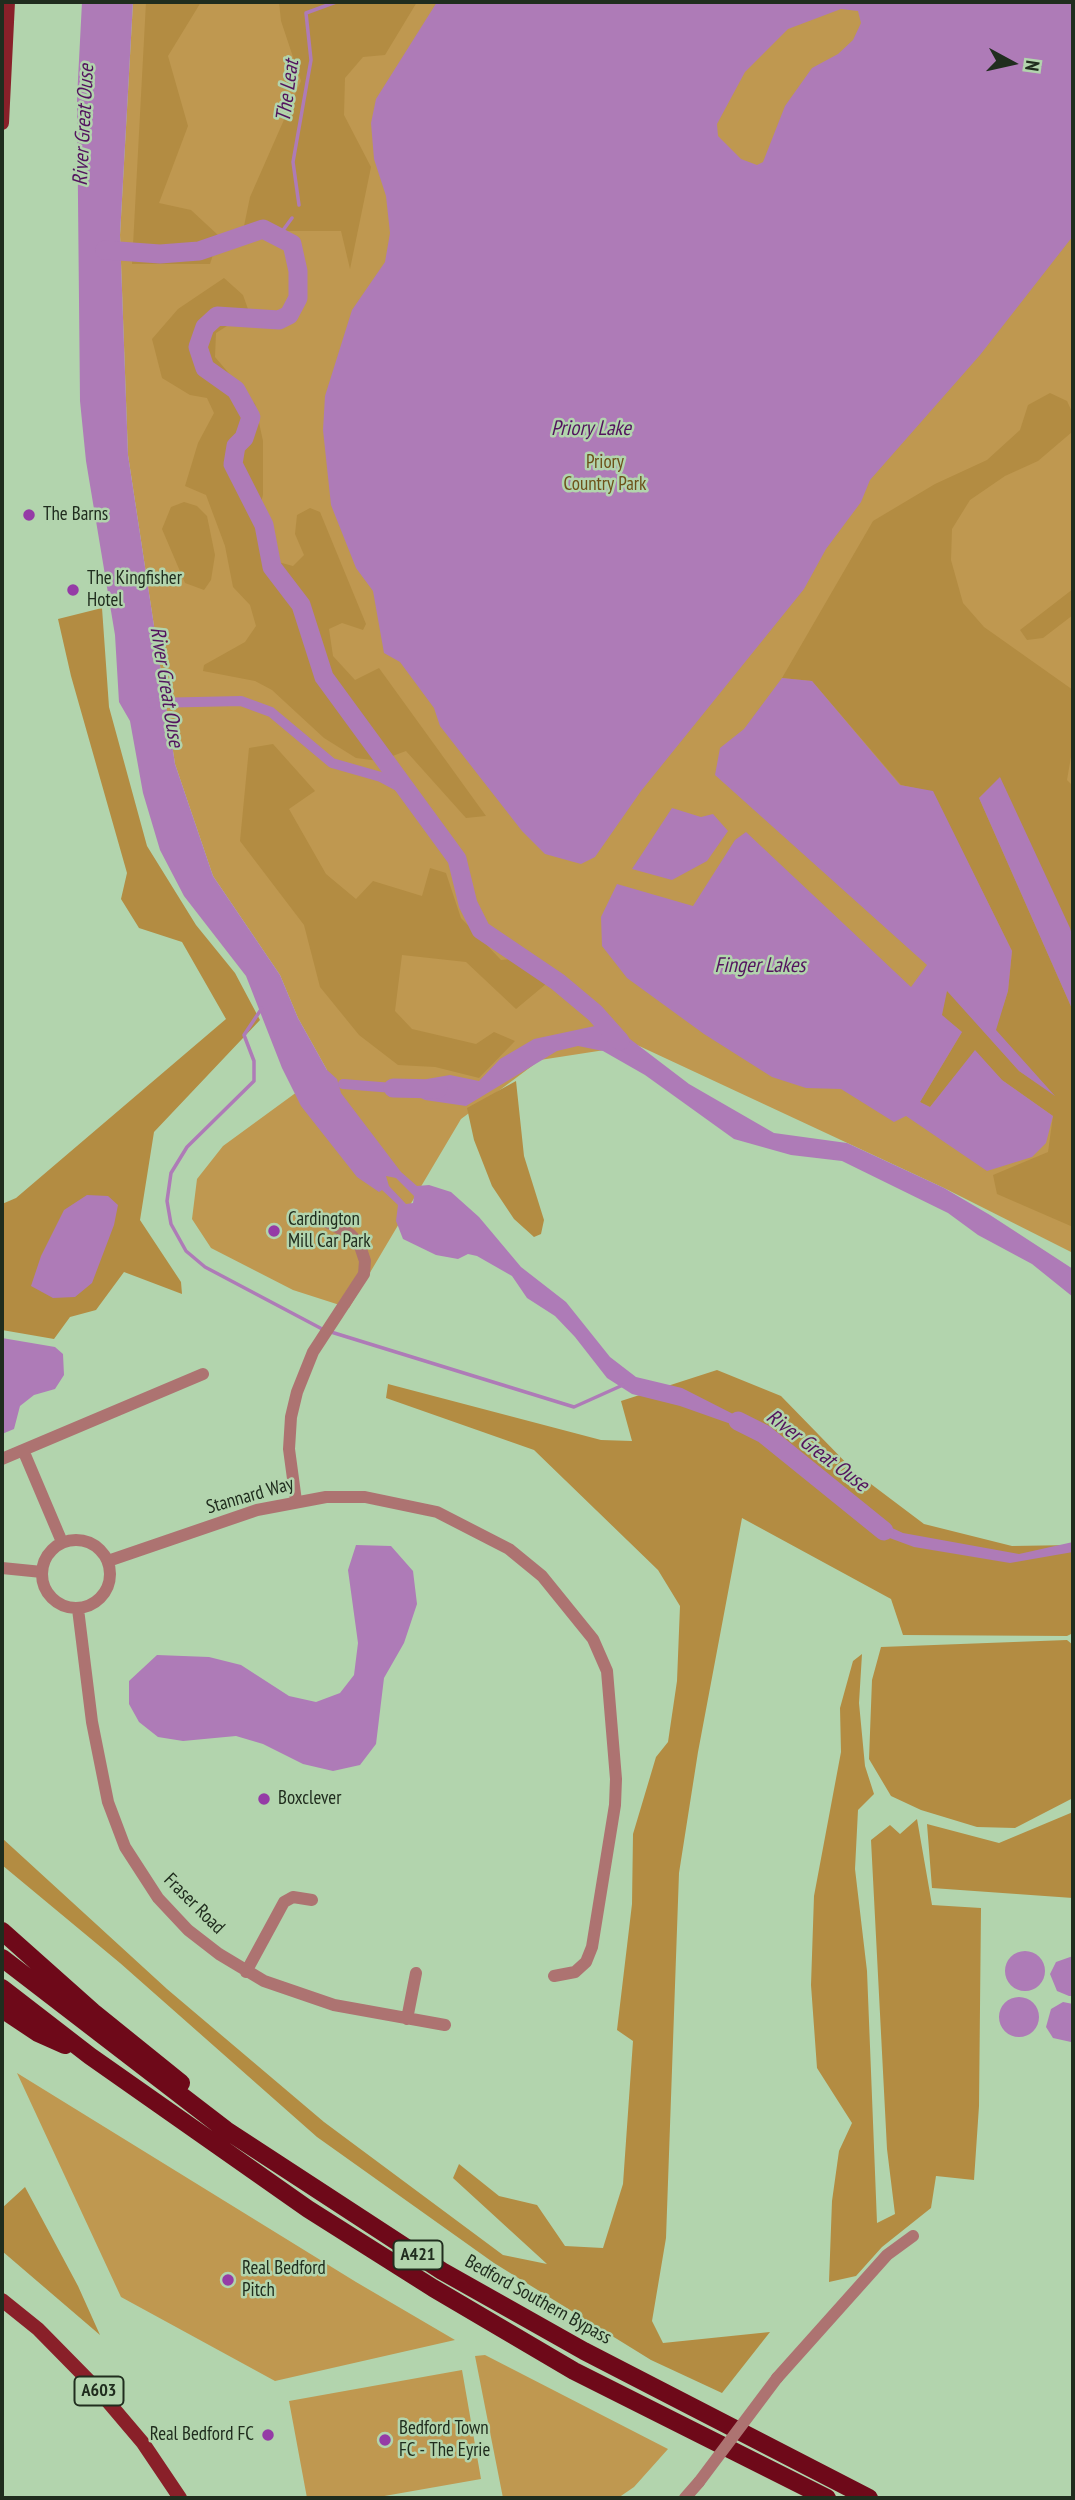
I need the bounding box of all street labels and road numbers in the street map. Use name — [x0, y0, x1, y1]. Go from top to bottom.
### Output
street label: Stannard Way — [204, 1473, 296, 1519]
street label: Fraser Road — [159, 1869, 229, 1939]
road number: A421 — [394, 2241, 442, 2270]
street label: Bedford Southern Bypass — [461, 2250, 615, 2350]
road number: A603 — [74, 2376, 124, 2406]

